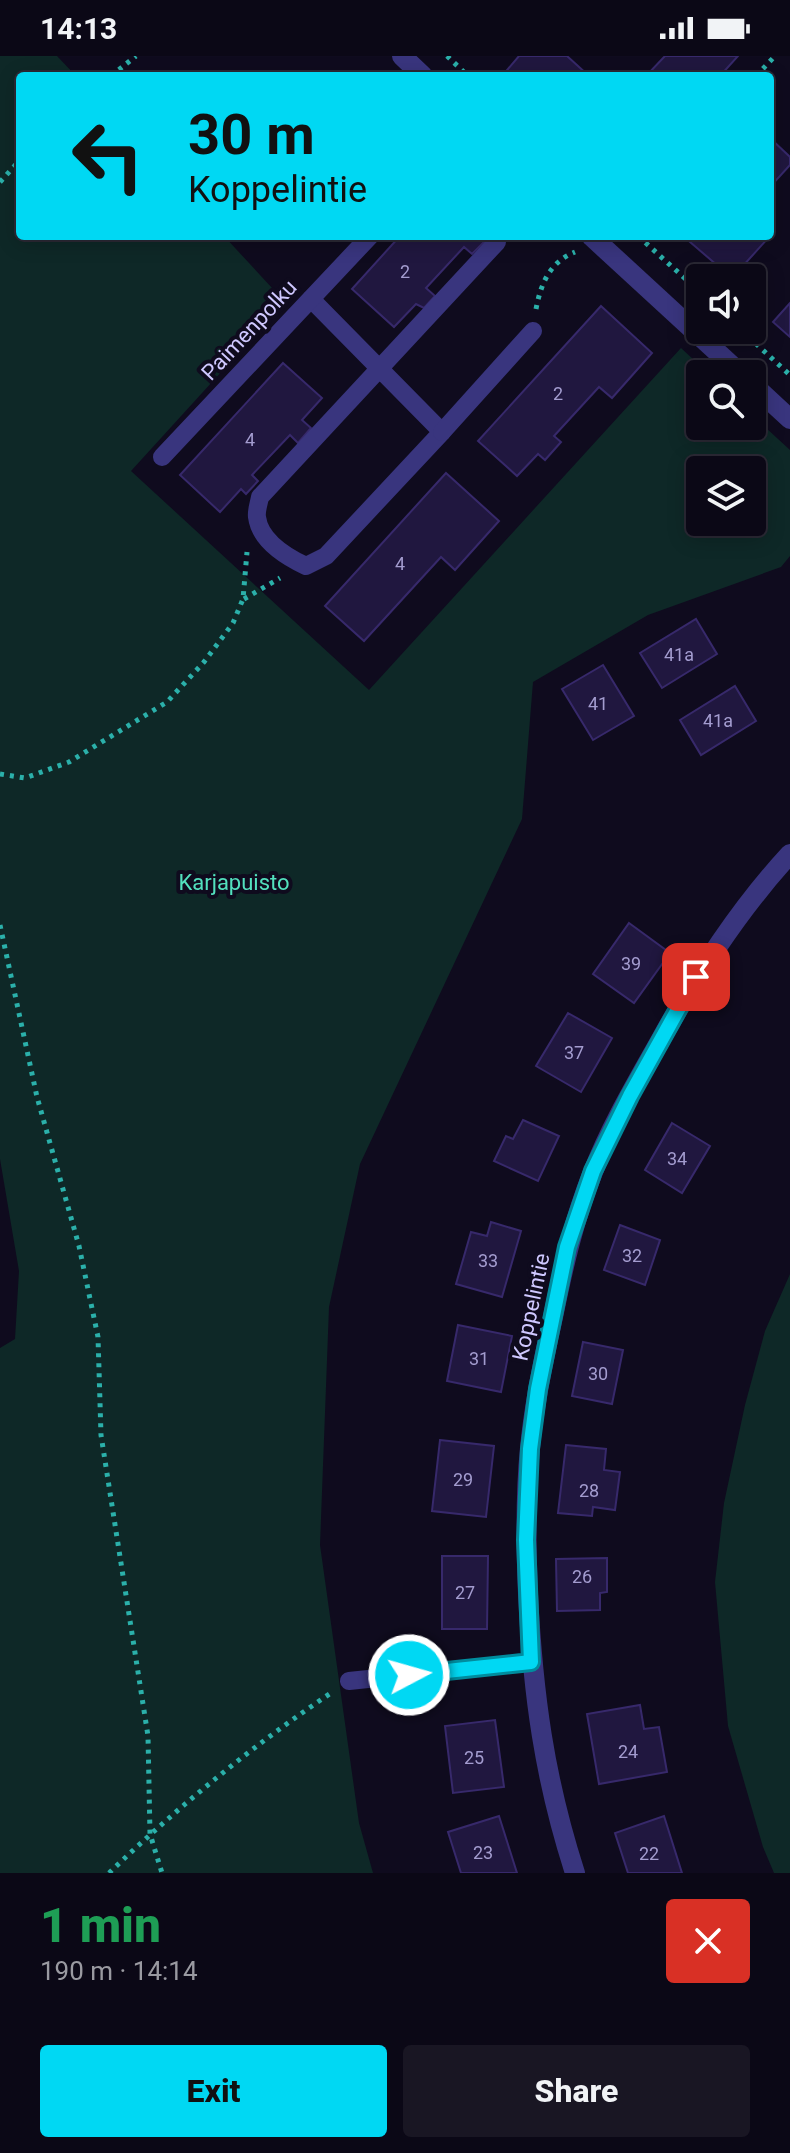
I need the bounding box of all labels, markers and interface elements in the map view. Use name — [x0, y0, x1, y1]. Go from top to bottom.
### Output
text: 14:13 — [40, 11, 117, 46]
text: 30 m — [188, 102, 315, 168]
icon: left — [56, 104, 160, 208]
text: Koppelintie — [188, 169, 367, 211]
house number: 2 — [400, 261, 410, 282]
map controls — [686, 264, 766, 536]
button: sound — [686, 264, 766, 344]
street label: Paimenpolku — [196, 275, 302, 385]
button: search — [686, 360, 766, 440]
house number: 2 — [553, 383, 563, 404]
house number: 4 — [245, 429, 255, 450]
button: layers — [686, 456, 766, 536]
house number: 4 — [395, 553, 405, 574]
house number: 41a — [664, 644, 694, 665]
house number: 41 — [588, 693, 608, 714]
house number: 41a — [703, 710, 733, 731]
park label: Karjapuisto — [178, 870, 290, 895]
pin — [662, 943, 730, 1011]
house number: 39 — [621, 953, 641, 974]
icon: arrive — [674, 955, 718, 999]
house number: 37 — [564, 1042, 584, 1063]
house number: 34 — [667, 1148, 687, 1169]
house number: 32 — [622, 1245, 642, 1266]
house number: 33 — [478, 1250, 498, 1271]
street label: Koppelintie — [507, 1251, 555, 1363]
house number: 31 — [469, 1348, 489, 1369]
house number: 30 — [588, 1363, 608, 1384]
house number: 29 — [453, 1469, 473, 1490]
house number: 28 — [579, 1480, 599, 1501]
house number: 26 — [572, 1566, 592, 1587]
house number: 27 — [455, 1582, 475, 1603]
position arrow — [367, 1633, 451, 1717]
house number: 24 — [618, 1741, 638, 1762]
house number: 25 — [464, 1747, 484, 1768]
house number: 23 — [473, 1842, 493, 1863]
house number: 22 — [639, 1843, 659, 1864]
text: 1 min — [40, 1897, 161, 1954]
button: close — [666, 1899, 750, 1983]
text: 190 m · 14:14 — [40, 1956, 198, 1986]
button: Exit — [40, 2045, 387, 2137]
button: Share — [403, 2045, 750, 2137]

